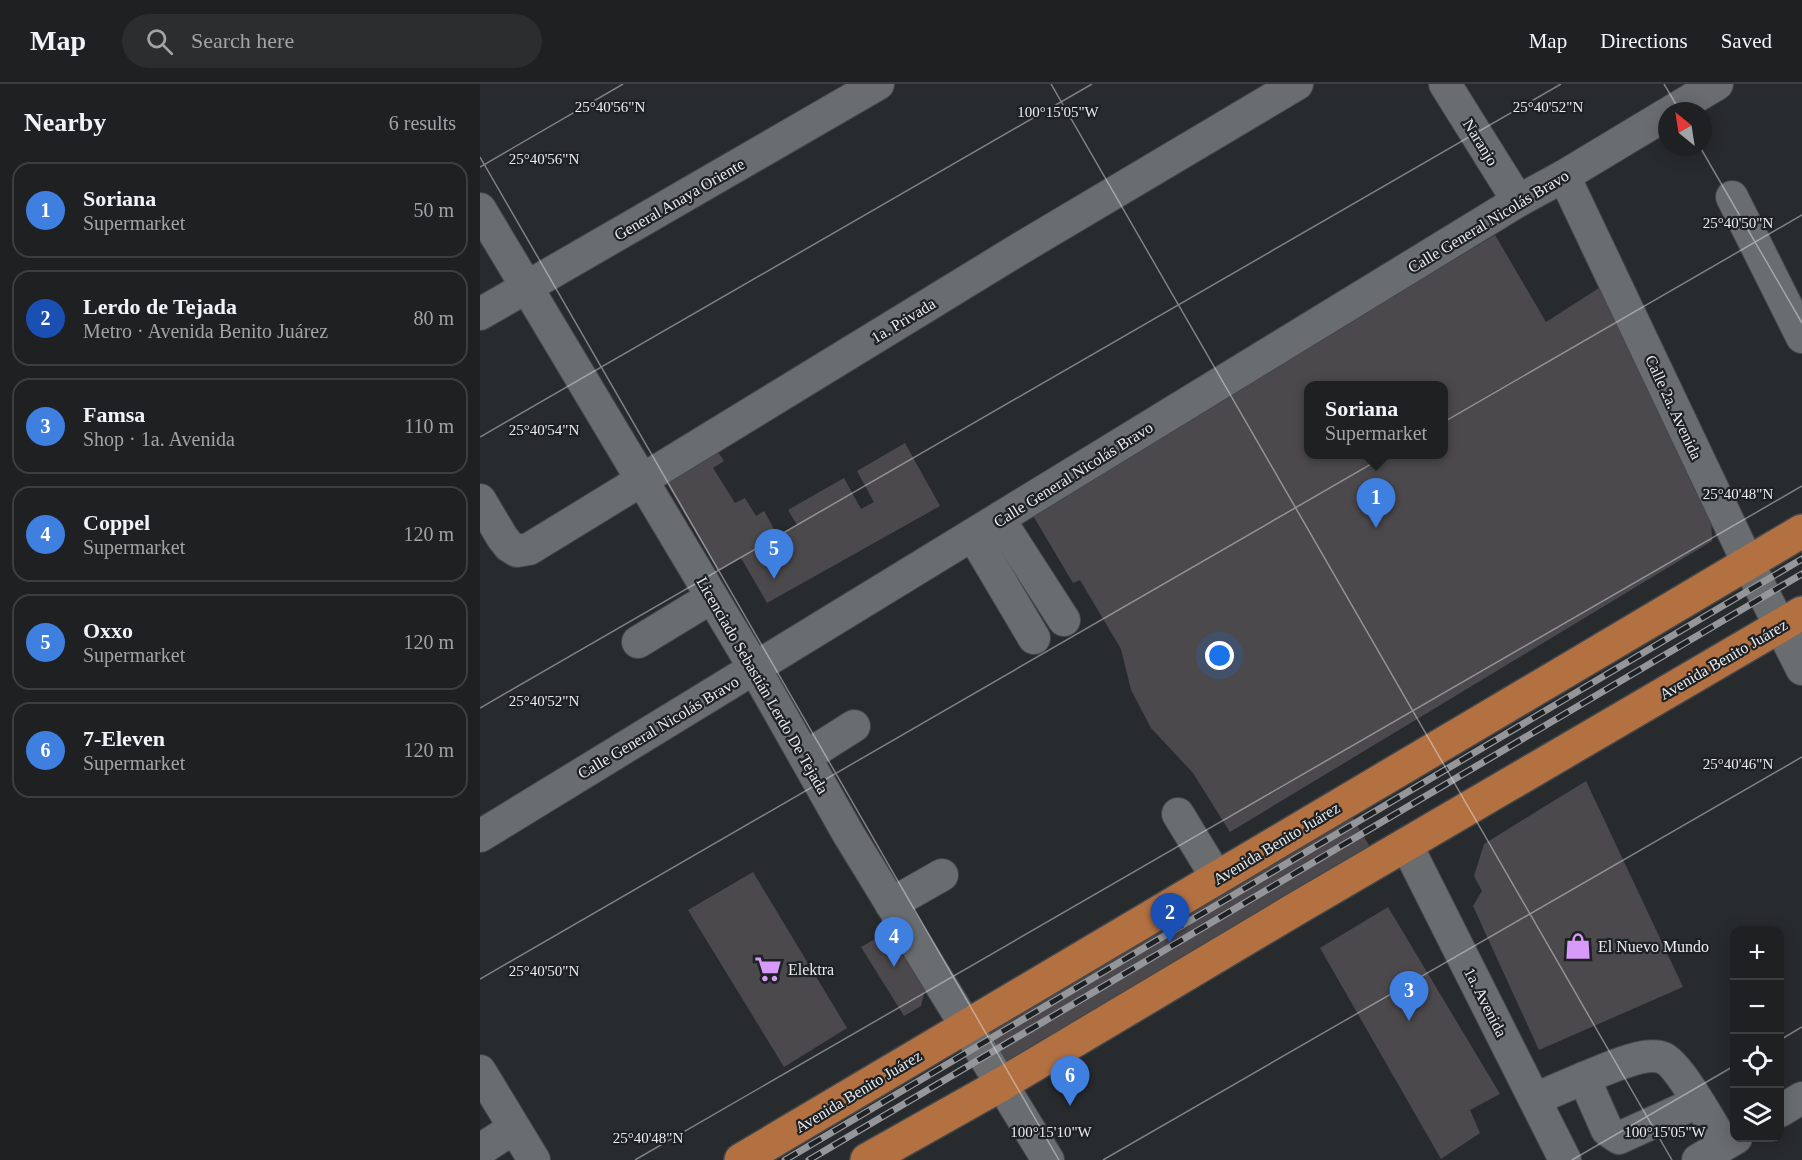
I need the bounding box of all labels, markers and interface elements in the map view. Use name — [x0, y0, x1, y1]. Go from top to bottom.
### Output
search box — [122, 14, 542, 68]
text: Map — [30, 25, 86, 56]
icon: search — [143, 25, 176, 58]
text: Search here — [191, 28, 294, 53]
text: Map — [1529, 29, 1567, 53]
text: Directions — [1600, 29, 1688, 53]
text: Saved — [1721, 29, 1772, 53]
text: 25°40'56"N — [575, 99, 645, 115]
text: 25°40'52"N — [1513, 99, 1583, 115]
north arrow — [1658, 102, 1712, 156]
text: 100°15'05"W — [1017, 104, 1100, 120]
text: Nearby — [24, 108, 106, 137]
text: 6 results — [389, 112, 456, 134]
street label: Naranjo — [1459, 116, 1501, 169]
text: 25°40'56"N — [509, 151, 579, 167]
street label: General Anaya Oriente — [611, 155, 748, 245]
street label: Calle General Nicolás Bravo — [1405, 167, 1572, 276]
text: Soriana — [83, 186, 156, 211]
text: 1 — [41, 199, 51, 221]
text: 50 m — [413, 199, 454, 221]
text: Supermarket — [83, 212, 185, 234]
text: 25°40'50"N — [1703, 215, 1773, 231]
text: Lerdo de Tejada — [83, 294, 237, 319]
street label: 1a. Privada — [868, 295, 938, 346]
text: 2 — [41, 307, 51, 329]
text: 80 m — [413, 307, 454, 329]
text: Metro · Avenida Benito Juárez — [83, 320, 328, 342]
street label: Calle 2a. Avenida — [1642, 352, 1705, 462]
popup — [1304, 381, 1448, 459]
text: Soriana — [1325, 396, 1398, 421]
text: Famsa — [83, 402, 145, 427]
text: 3 — [41, 415, 51, 437]
text: 110 m — [404, 415, 454, 437]
street label: Calle General Nicolás Bravo — [991, 418, 1156, 530]
text: 25°40'54"N — [509, 422, 579, 438]
text: Supermarket — [1325, 422, 1427, 444]
text: Shop · 1a. Avenida — [83, 428, 235, 450]
pin: 1 — [1356, 478, 1396, 528]
text: 25°40'48"N — [1703, 486, 1773, 502]
text: Coppel — [83, 510, 150, 535]
text: 4 — [41, 523, 51, 545]
text: 120 m — [403, 523, 454, 545]
pin: 5 — [754, 530, 794, 579]
text: Supermarket — [83, 536, 185, 558]
street label: Licenciado Sebastián Lerdo De Tejada — [692, 574, 832, 797]
street label: Avenida Benito Juárez — [1656, 616, 1790, 703]
text: Oxxo — [83, 618, 133, 643]
text: 5 — [41, 631, 51, 653]
text: 120 m — [403, 631, 454, 653]
your location — [1205, 641, 1234, 670]
text: Supermarket — [83, 644, 185, 666]
street label: Calle General Nicolás Bravo — [575, 673, 742, 782]
text: 25°40'52"N — [509, 693, 579, 709]
text: 7-Eleven — [83, 726, 165, 751]
text: 6 — [41, 739, 51, 761]
text: 120 m — [403, 739, 454, 761]
text: Supermarket — [83, 752, 185, 774]
text: 25°40'46"N — [1703, 756, 1773, 772]
street label: Avenida Benito Juárez — [1210, 799, 1343, 888]
pin: 2 — [1150, 894, 1190, 943]
pin: 4 — [874, 918, 914, 967]
map controls — [1730, 926, 1784, 1142]
button: + — [1730, 926, 1784, 980]
shop icon: El Nuevo Mundo — [1563, 931, 1593, 961]
place label: El Nuevo Mundo — [1598, 938, 1709, 955]
supermarket icon: Elektra — [753, 954, 783, 984]
place label: Elektra — [788, 961, 834, 978]
text: 25°40'50"N — [509, 963, 579, 979]
street label: 1a. Avenida — [1461, 965, 1510, 1040]
pin: 3 — [1390, 972, 1428, 1021]
button: − — [1730, 980, 1784, 1034]
button: locate — [1730, 1034, 1784, 1088]
street label: Avenida Benito Juárez — [792, 1047, 925, 1136]
pin: 6 — [1050, 1056, 1090, 1106]
button: layers — [1730, 1088, 1784, 1142]
text: 100°15'10"W — [1010, 1124, 1093, 1140]
text: 100°15'05"W — [1624, 1124, 1707, 1140]
text: 25°40'48"N — [613, 1130, 683, 1146]

